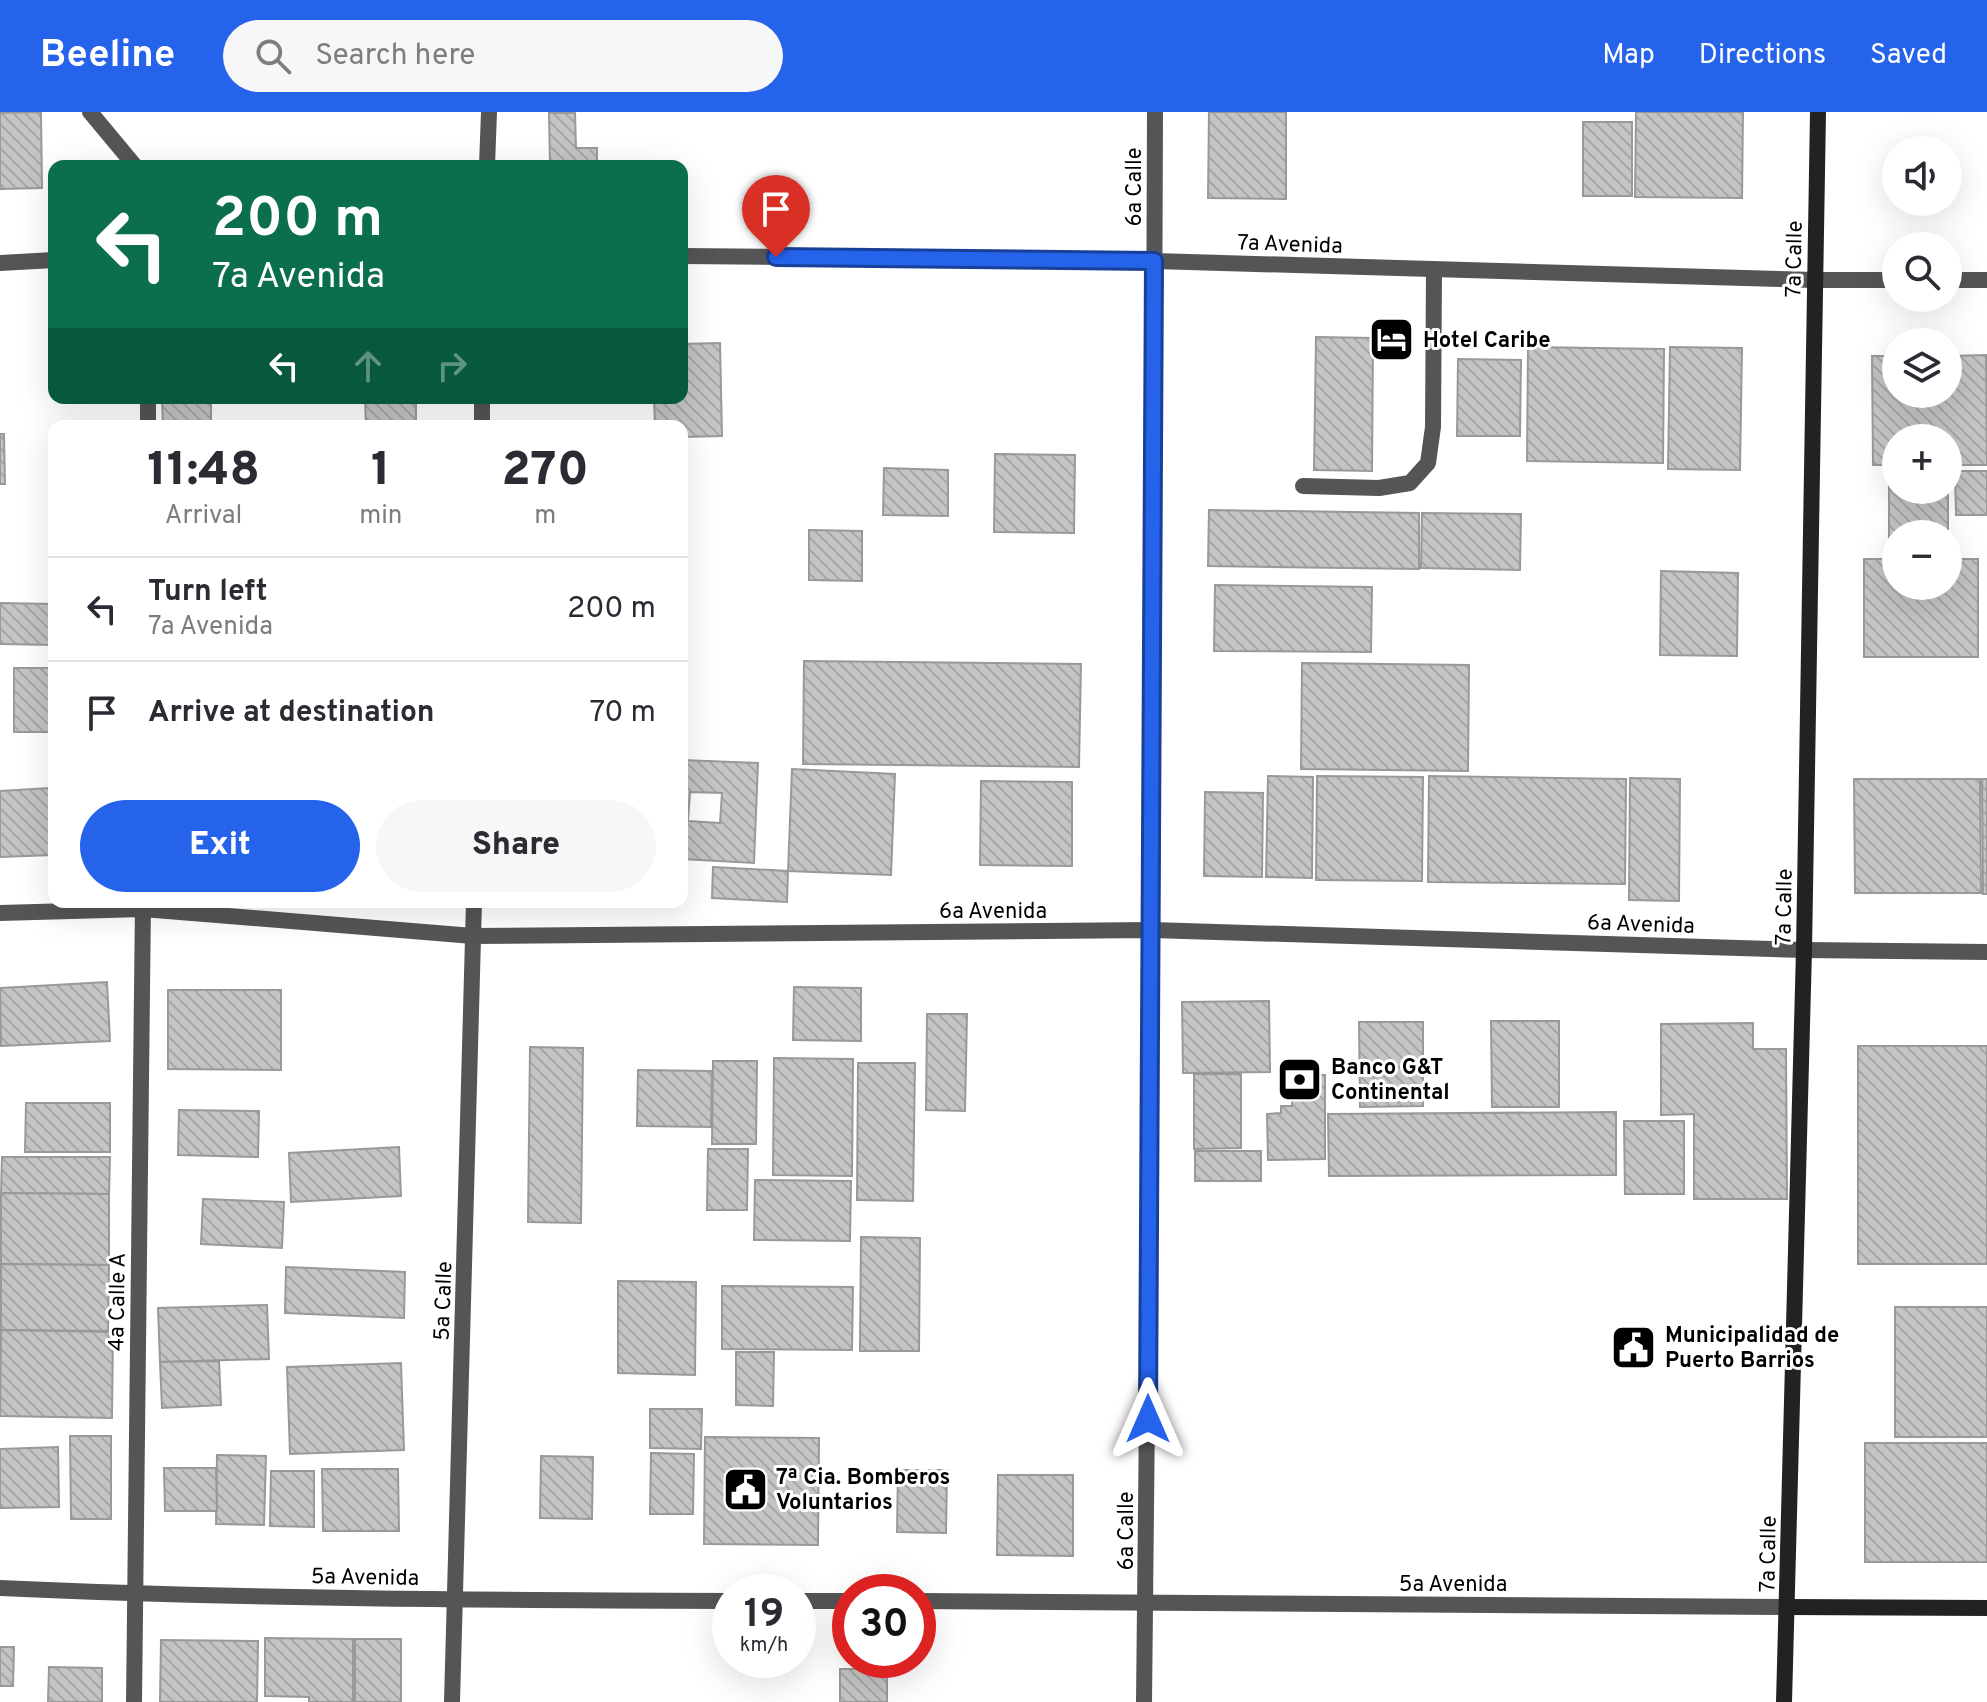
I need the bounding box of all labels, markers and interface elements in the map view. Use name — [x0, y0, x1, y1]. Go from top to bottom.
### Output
search box — [223, 20, 783, 92]
text: Beeline — [40, 32, 175, 81]
icon: search — [251, 34, 295, 78]
text: Search here — [315, 38, 475, 75]
text: Map — [1602, 38, 1655, 74]
text: Directions — [1699, 38, 1826, 74]
text: Saved — [1870, 38, 1947, 74]
map controls — [1882, 136, 1962, 600]
button: sound — [1882, 136, 1962, 216]
street label: 6a Calle — [1122, 147, 1149, 227]
pin — [742, 175, 810, 257]
text: 200 m — [212, 186, 383, 256]
icon: arrive — [754, 187, 798, 231]
icon: left — [80, 192, 184, 296]
street label: 7a Calle — [1781, 220, 1810, 298]
street label: 7a Avenida — [1237, 230, 1343, 261]
button: search — [1882, 232, 1962, 312]
text: 7a Avenida — [212, 255, 385, 301]
hotel icon: Hotel Caribe — [1368, 315, 1416, 363]
place label: Hotel Caribe — [1423, 328, 1551, 355]
button: layers — [1882, 328, 1962, 408]
icon: left — [262, 344, 306, 388]
icon: ahead — [346, 344, 390, 388]
icon: right — [430, 344, 474, 388]
button: + — [1882, 424, 1962, 504]
text: 11:48 — [147, 442, 260, 502]
text: 1 — [371, 442, 391, 502]
text: 270 — [502, 442, 589, 502]
text: Arrival — [165, 500, 242, 533]
text: min — [359, 500, 402, 533]
text: m — [534, 500, 556, 533]
button: − — [1882, 520, 1962, 600]
text: Turn left — [148, 574, 268, 611]
icon: left — [80, 587, 124, 631]
text: 200 m — [567, 591, 656, 628]
text: 7a Avenida — [148, 611, 273, 644]
icon: arrive — [80, 691, 124, 735]
text: Arrive at destination — [148, 695, 434, 732]
text: 70 m — [590, 695, 656, 732]
button: Exit — [80, 800, 360, 892]
button: Share — [376, 800, 656, 892]
street label: 7a Calle — [1771, 868, 1800, 946]
street label: 6a Avenida — [939, 899, 1047, 926]
street label: 6a Avenida — [1586, 910, 1695, 941]
bank icon: Banco G&T Continental — [1276, 1055, 1324, 1103]
place label: Banco G&T Continental — [1331, 1055, 1450, 1107]
street label: 4a Calle A — [104, 1252, 133, 1352]
street label: 5a Calle — [430, 1261, 459, 1341]
public building icon: Municipalidad de Puerto Barrios — [1610, 1323, 1658, 1371]
place label: Municipalidad de Puerto Barrios — [1665, 1323, 1839, 1375]
position arrow — [1106, 1377, 1190, 1461]
public building icon: 7ª Cia. Bomberos Voluntarios — [721, 1465, 769, 1513]
place label: 7ª Cia. Bomberos Voluntarios — [776, 1465, 950, 1517]
street label: 6a Calle — [1114, 1491, 1141, 1571]
street label: 7a Calle — [1755, 1515, 1784, 1593]
street label: 5a Avenida — [310, 1564, 419, 1593]
street label: 5a Avenida — [1399, 1572, 1507, 1599]
speed limit sign: 30 — [832, 1574, 936, 1678]
text: 19 — [744, 1591, 784, 1641]
text: km/h — [740, 1633, 788, 1659]

